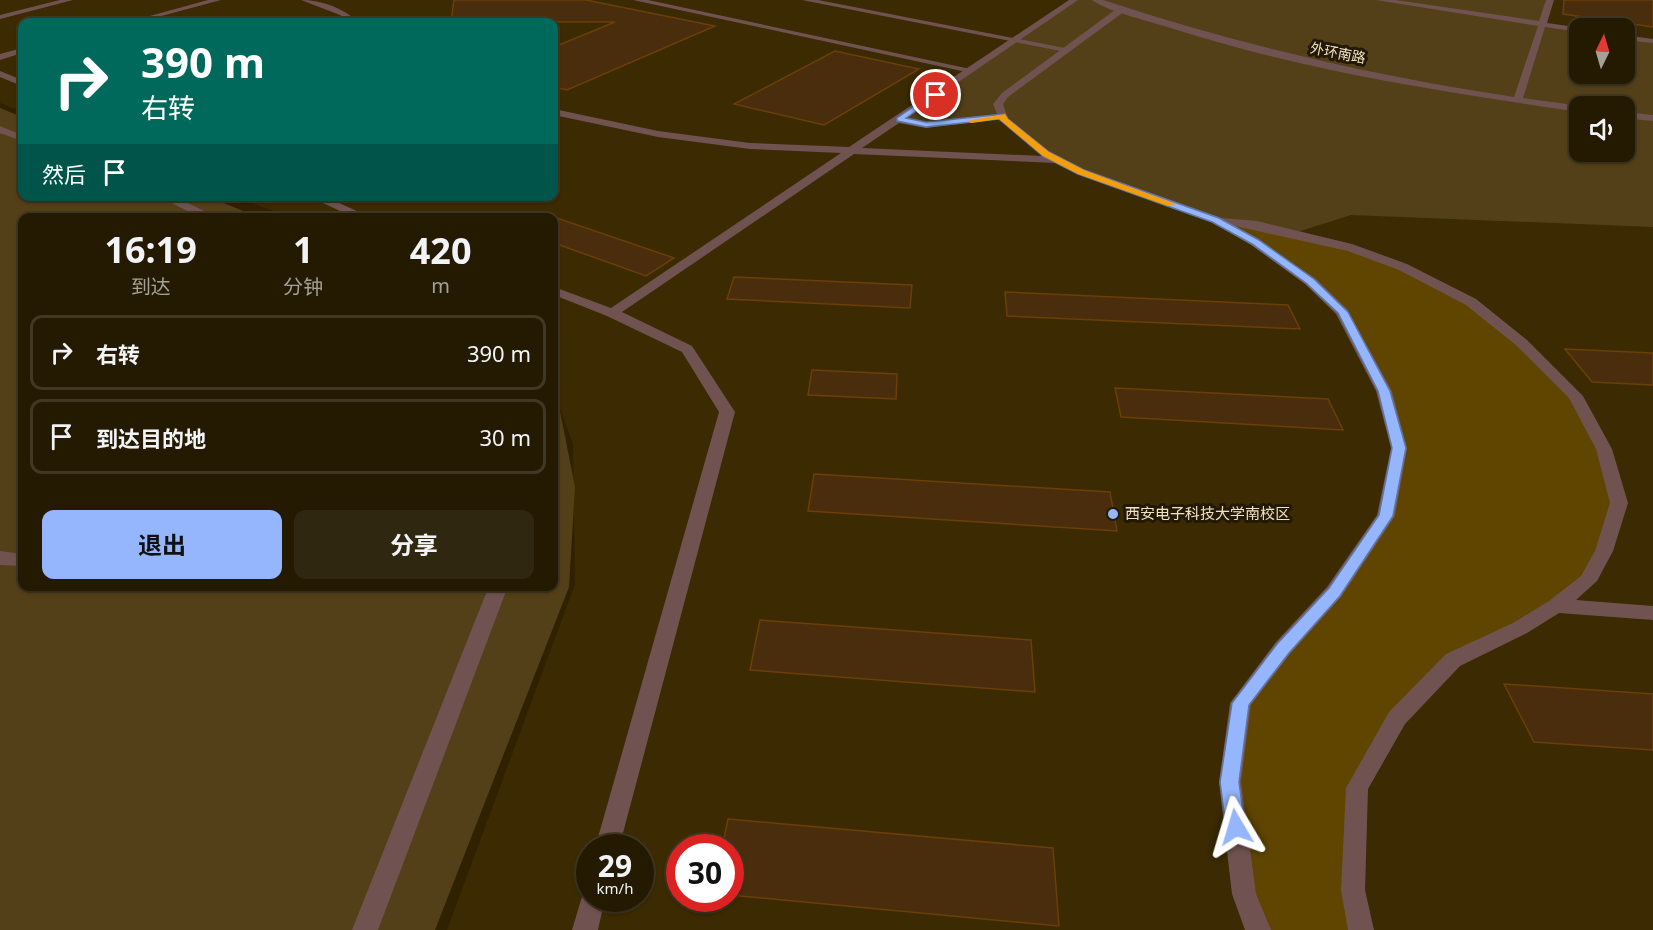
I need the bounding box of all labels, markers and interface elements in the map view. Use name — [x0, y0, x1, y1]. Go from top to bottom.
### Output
north arrow — [1569, 18, 1635, 84]
map controls — [1569, 18, 1635, 162]
text: 390 m — [141, 33, 265, 90]
street label: 外环南路 — [1309, 38, 1367, 67]
icon: right — [42, 42, 120, 120]
pin — [910, 69, 961, 120]
icon: arrive — [919, 78, 952, 111]
text: 右转 — [141, 89, 195, 126]
button: sound — [1569, 96, 1635, 162]
icon: arrive — [98, 156, 131, 189]
text: 然后 — [42, 159, 86, 189]
text: 16:19 — [104, 225, 197, 274]
text: 1 — [293, 225, 314, 274]
text: 420 — [410, 226, 472, 275]
text: m — [431, 272, 450, 299]
text: 到达 — [131, 273, 171, 300]
text: 分钟 — [283, 273, 323, 300]
icon: right — [45, 336, 78, 369]
text: 390 m — [467, 338, 531, 368]
text: 右转 — [96, 339, 140, 369]
icon: arrive — [45, 420, 78, 453]
text: 30 m — [480, 422, 531, 452]
text: 到达目的地 — [96, 423, 206, 453]
place label: 西安电子科技大学南校区 — [1125, 503, 1290, 523]
marker: 西安电子科技大学南校区 — [1106, 507, 1120, 521]
button: 退出 — [42, 510, 282, 579]
button: 分享 — [294, 510, 534, 579]
position arrow — [1204, 795, 1268, 859]
speed limit sign: 30 — [666, 834, 744, 912]
text: 29 — [598, 845, 632, 886]
text: km/h — [597, 878, 633, 898]

